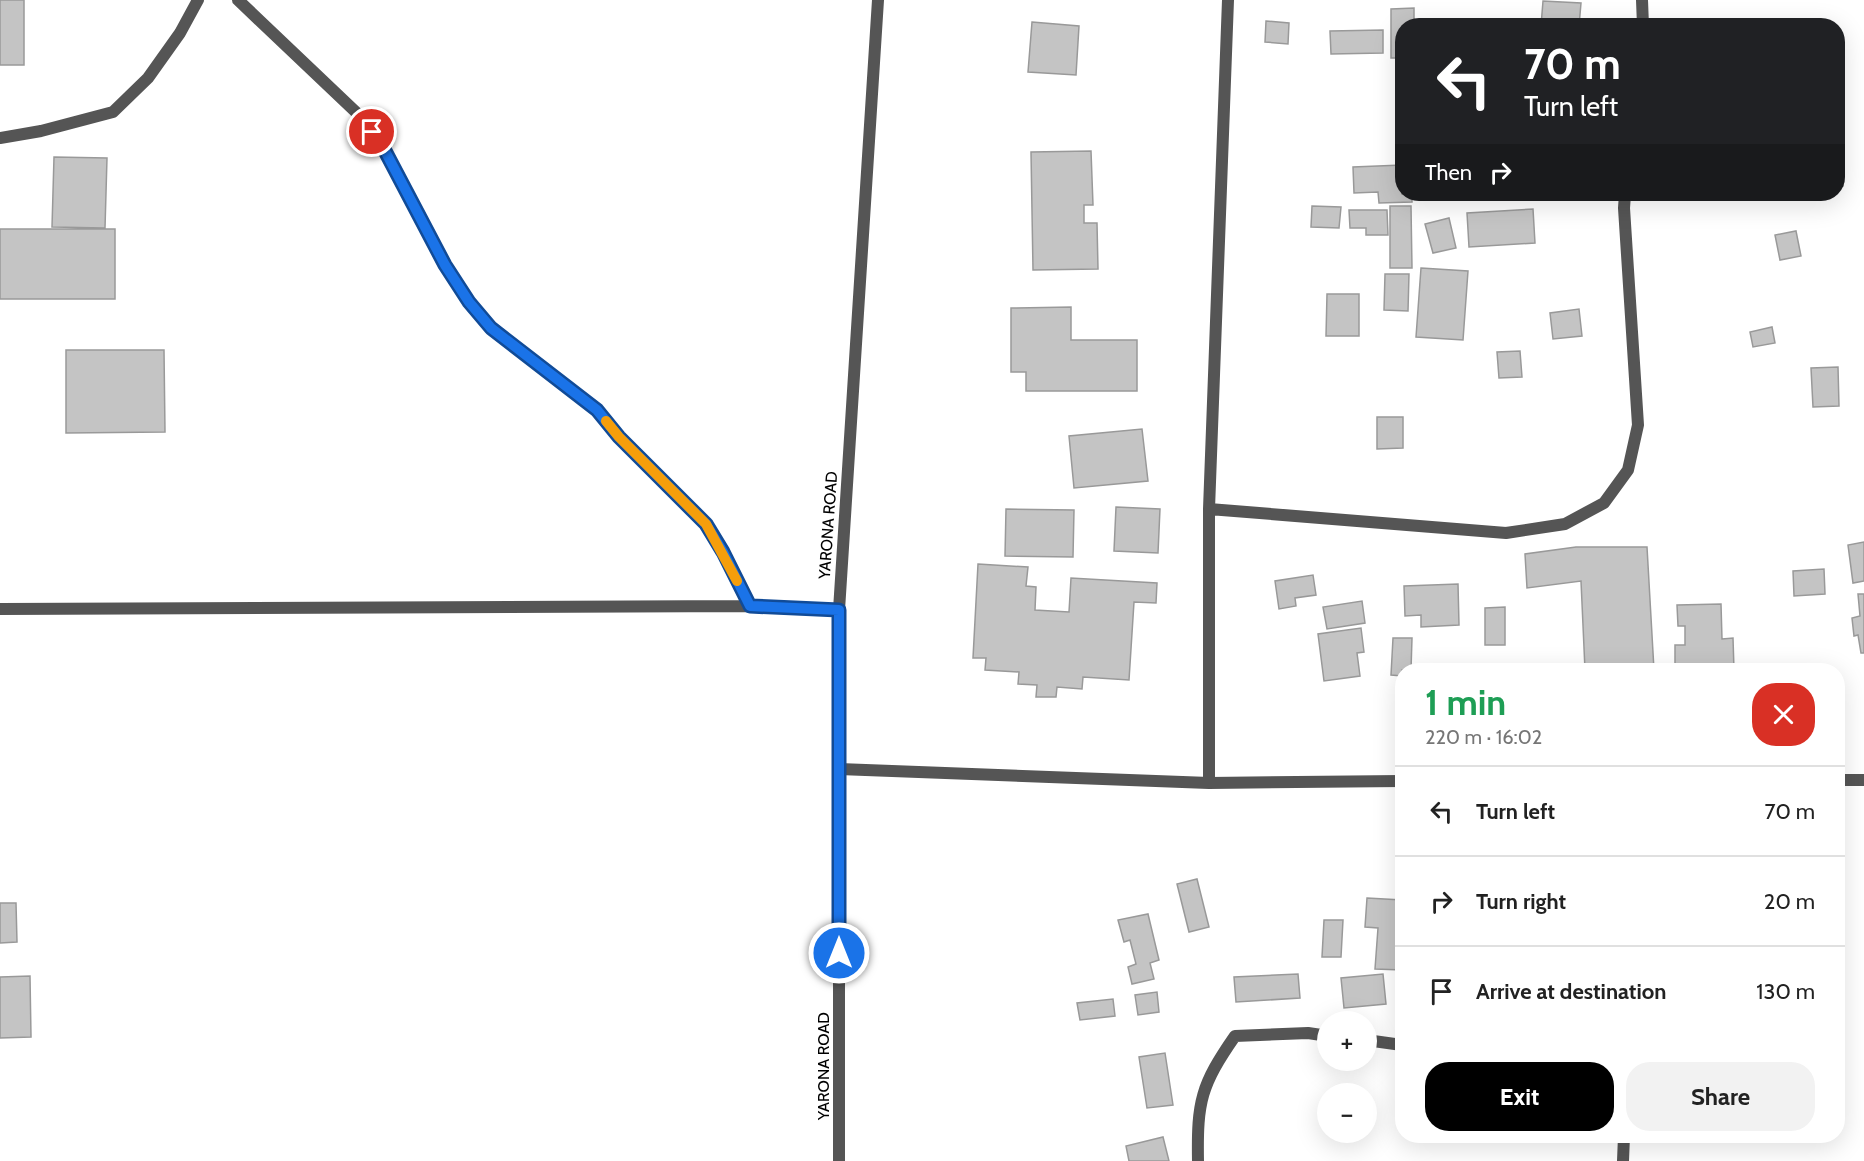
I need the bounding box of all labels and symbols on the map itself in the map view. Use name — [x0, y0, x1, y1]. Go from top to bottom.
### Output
pin — [346, 106, 397, 157]
street label: YARONA ROAD — [815, 471, 841, 580]
position arrow — [807, 921, 871, 985]
street label: YARONA ROAD — [814, 1012, 833, 1121]

